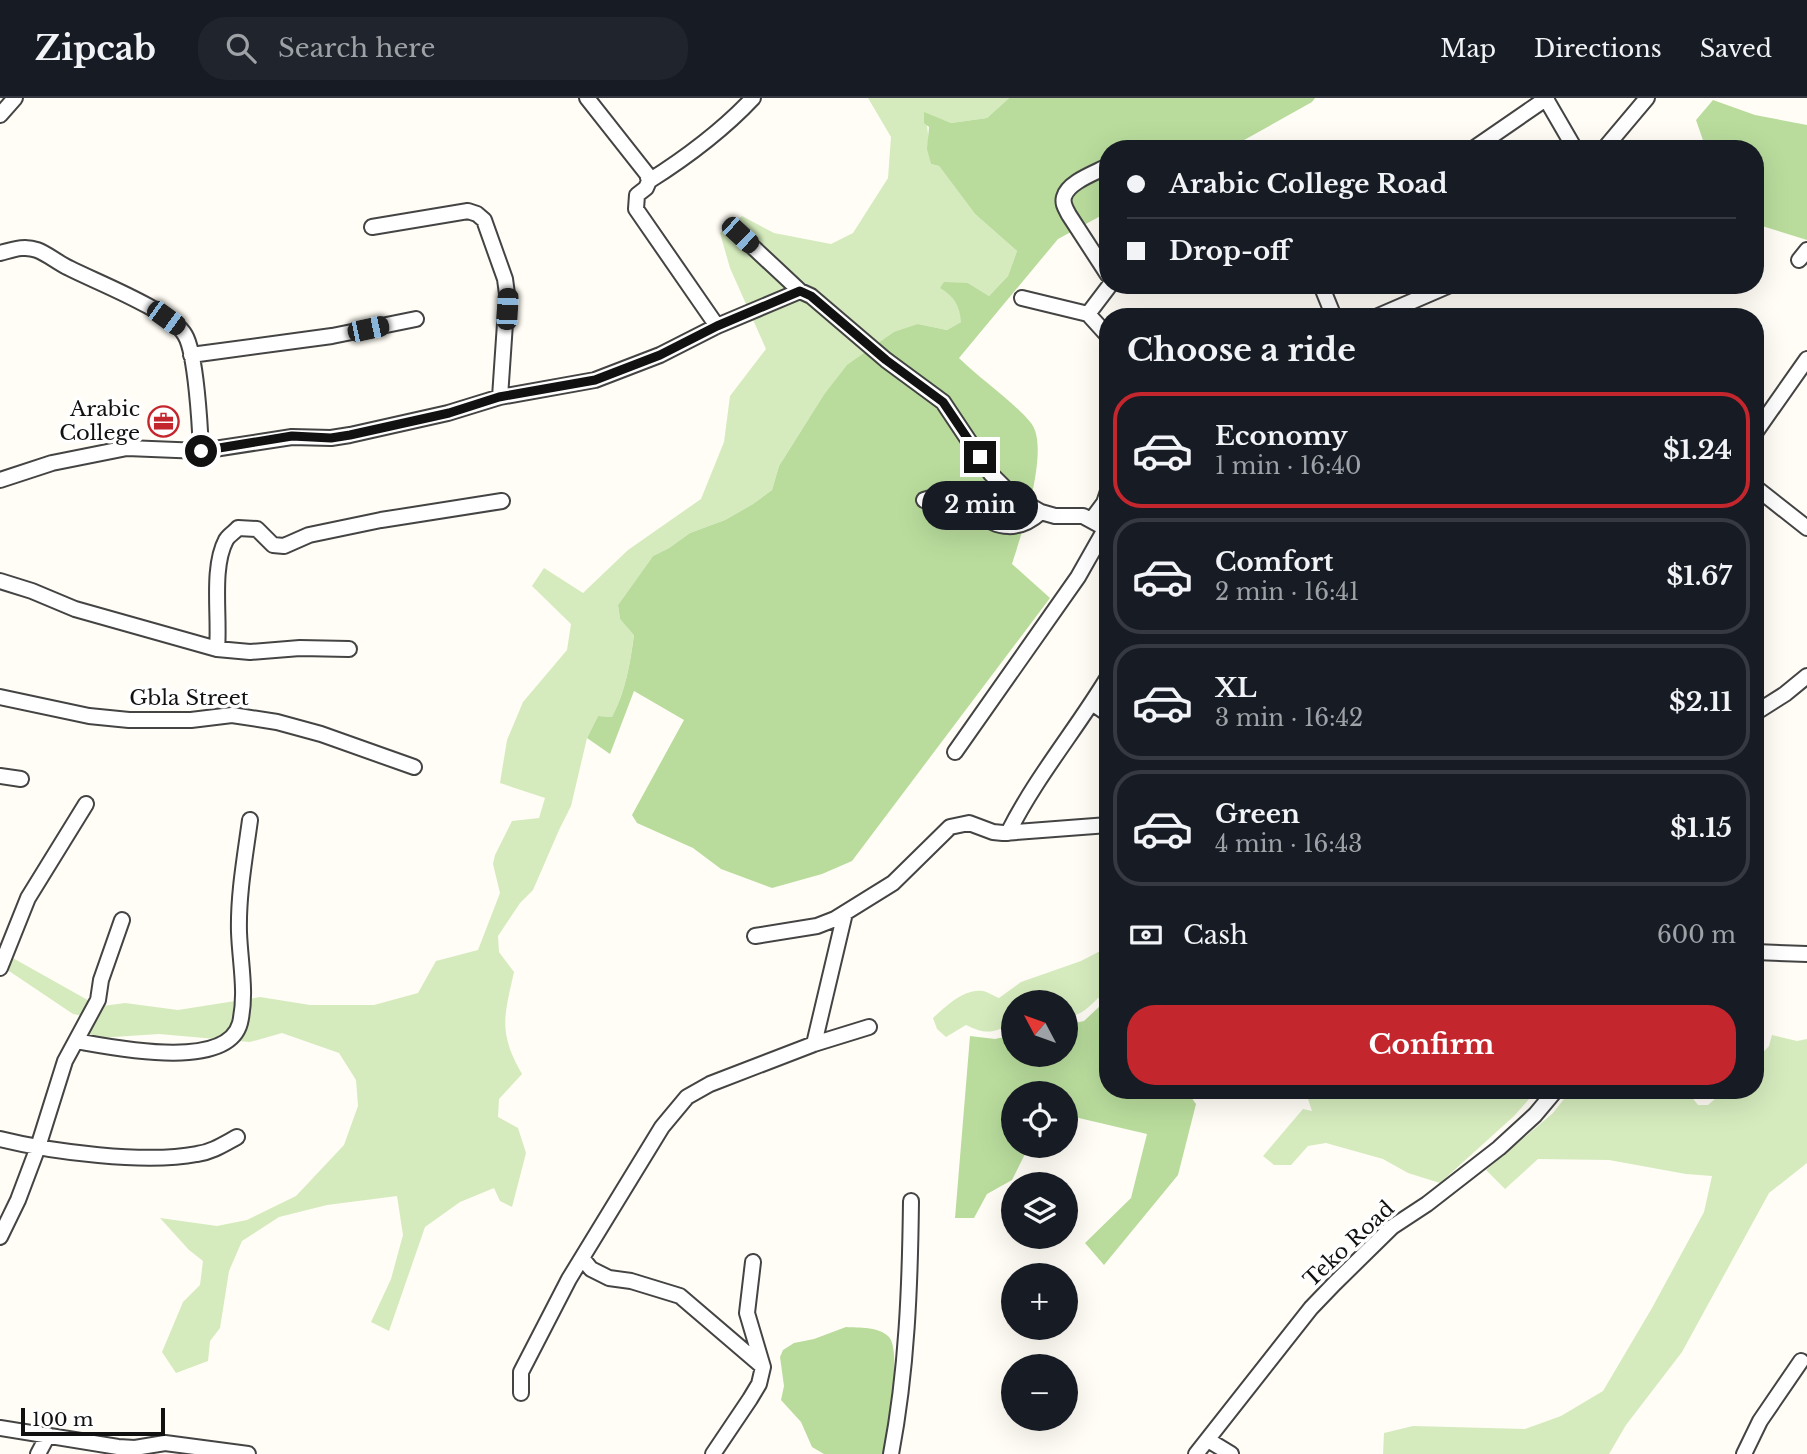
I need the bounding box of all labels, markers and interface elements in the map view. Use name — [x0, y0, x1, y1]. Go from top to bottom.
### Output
search box — [198, 17, 688, 80]
text: Zipcab — [35, 28, 156, 69]
icon: search — [222, 29, 260, 67]
text: Search here — [278, 32, 435, 64]
text: Map — [1440, 34, 1496, 63]
text: Directions — [1534, 34, 1662, 63]
text: Saved — [1700, 34, 1772, 63]
text: Arabic College Road — [1169, 168, 1448, 200]
car — [718, 213, 763, 257]
text: Drop-off — [1169, 235, 1290, 267]
car — [496, 287, 519, 331]
car — [143, 297, 190, 339]
car — [346, 314, 391, 344]
text: Choose a ride — [1127, 330, 1356, 370]
place label: Arabic College — [59, 396, 140, 446]
office icon: Arabic College — [146, 404, 180, 438]
icon: car — [1131, 419, 1194, 482]
text: Economy — [1215, 420, 1348, 452]
text: $1.24 — [1663, 434, 1732, 466]
route start — [185, 435, 217, 467]
route end — [964, 441, 996, 473]
text: 1 min · 16:40 — [1215, 452, 1361, 480]
callout: 2 min — [922, 482, 1038, 530]
text: 2 min — [944, 491, 1016, 519]
icon: car — [1131, 545, 1194, 608]
text: Comfort — [1215, 546, 1333, 578]
text: $1.67 — [1667, 560, 1732, 592]
text: 2 min · 16:41 — [1215, 578, 1359, 606]
icon: car — [1131, 671, 1194, 734]
text: XL — [1215, 672, 1257, 704]
street label: Gbla Street — [129, 685, 249, 711]
text: $2.11 — [1669, 686, 1732, 718]
text: 3 min · 16:42 — [1215, 704, 1363, 732]
icon: car — [1131, 797, 1194, 860]
text: Green — [1215, 798, 1300, 830]
text: $1.15 — [1670, 812, 1732, 844]
text: 4 min · 16:43 — [1215, 830, 1362, 858]
icon: cash — [1127, 916, 1165, 954]
text: Cash — [1183, 919, 1248, 951]
text: 600 m — [1657, 921, 1736, 949]
north arrow — [1001, 990, 1078, 1068]
map controls — [1001, 990, 1078, 1431]
button: Confirm — [1127, 1005, 1736, 1085]
button: locate — [1001, 1081, 1078, 1158]
button: layers — [1001, 1172, 1078, 1249]
street label: Teko Road — [1298, 1195, 1400, 1293]
button: + — [1001, 1263, 1078, 1340]
button: − — [1001, 1354, 1078, 1431]
scale bar — [21, 1405, 164, 1437]
text: 100 m — [32, 1408, 93, 1431]

